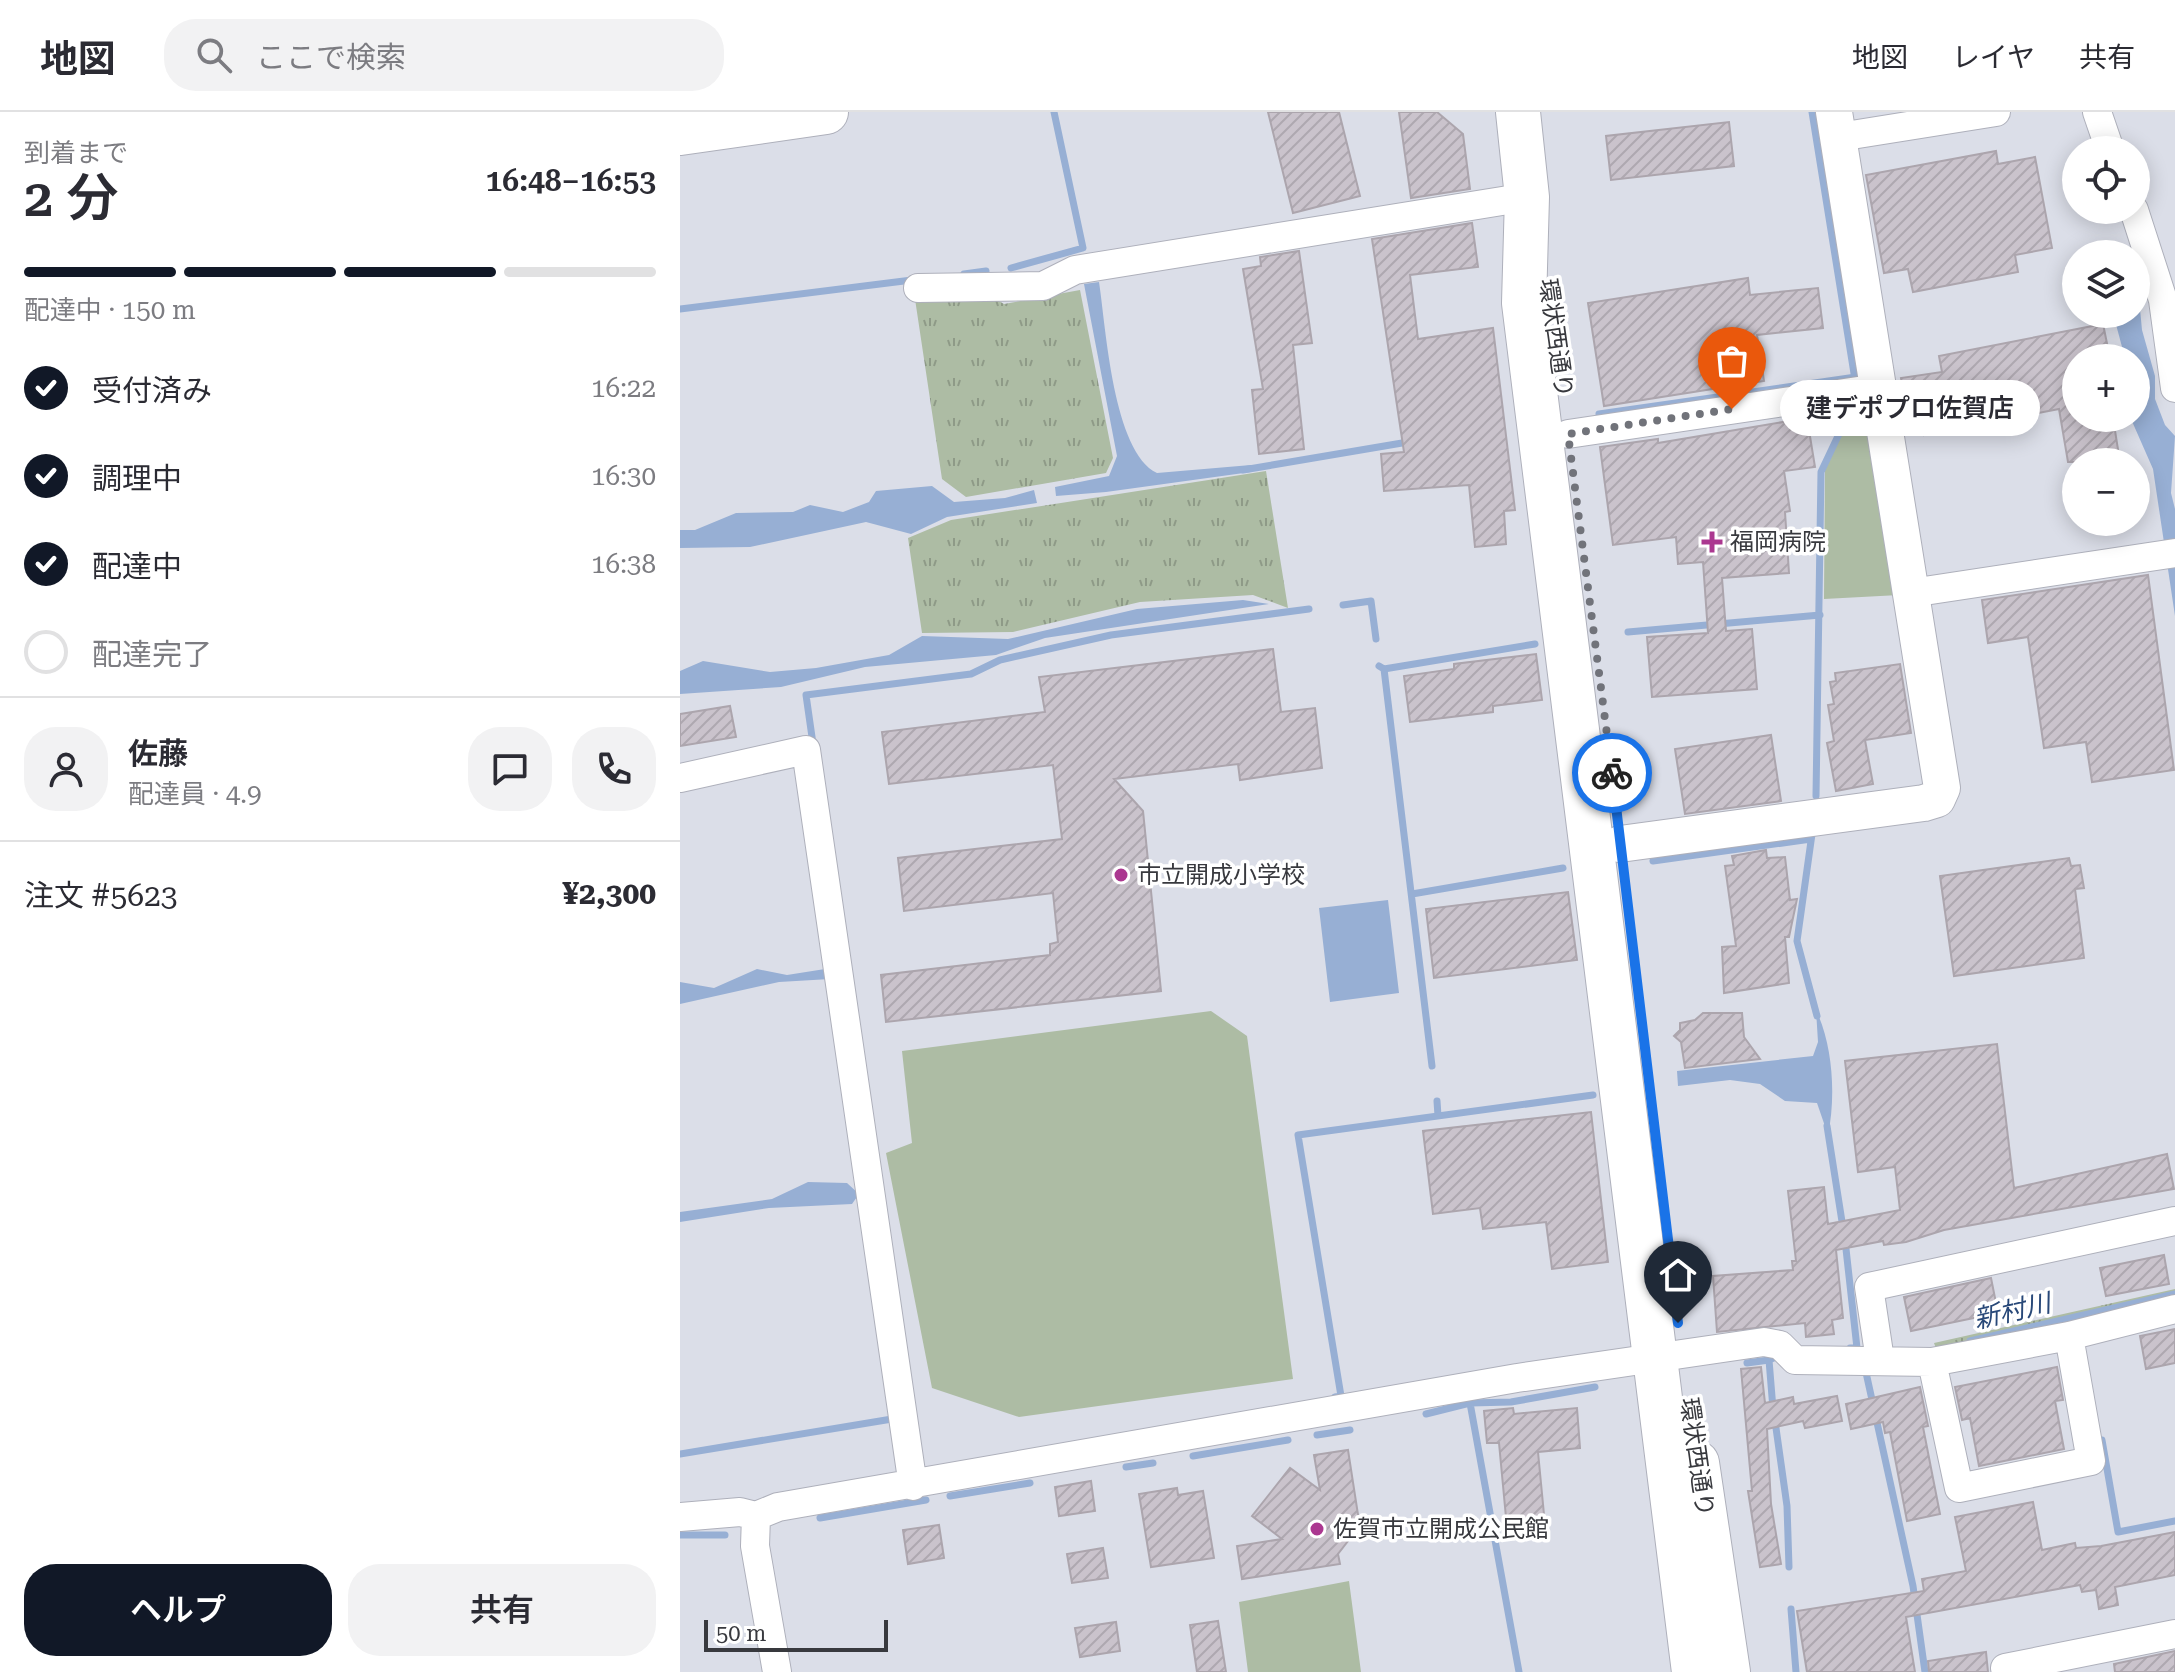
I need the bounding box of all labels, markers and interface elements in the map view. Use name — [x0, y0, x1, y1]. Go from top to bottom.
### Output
search box — [164, 19, 724, 91]
icon: search — [192, 33, 236, 77]
text: 地図 — [40, 37, 116, 81]
text: ここで検索 — [256, 40, 406, 75]
text: 地図 — [1852, 41, 1908, 74]
text: レイヤ — [1952, 41, 2035, 74]
text: 共有 — [2079, 41, 2135, 74]
map controls — [2062, 136, 2150, 536]
button: locate — [2062, 136, 2150, 224]
text: 到着まで — [24, 138, 128, 168]
text: 16:48–16:53 — [486, 163, 656, 198]
text: 2 分 — [24, 168, 118, 229]
button: layers — [2062, 240, 2150, 328]
street label: 環状西通り — [1534, 277, 1578, 399]
text: 配達中 · 150 m — [24, 295, 196, 325]
pin — [1698, 327, 1766, 409]
icon: bag — [1710, 339, 1754, 383]
button: + — [2062, 344, 2150, 432]
icon: check — [24, 366, 68, 410]
text: 受付済み — [92, 373, 212, 408]
text: 16:22 — [591, 373, 656, 403]
callout: 建デポプロ佐賀店 — [1780, 381, 2040, 437]
text: 建デポプロ佐賀店 — [1806, 393, 2014, 423]
button: − — [2062, 448, 2150, 536]
icon: check — [24, 454, 68, 498]
text: 調理中 — [92, 461, 182, 496]
text: 16:30 — [591, 461, 656, 491]
place label: 福岡病院 — [1730, 528, 1826, 556]
marker: 福岡病院 — [1701, 531, 1723, 553]
icon: check — [24, 542, 68, 586]
text: 配達中 — [92, 549, 182, 584]
text: 16:38 — [591, 549, 656, 579]
text: 配達完了 — [92, 637, 212, 672]
button: person — [24, 727, 108, 811]
button: chat — [468, 727, 552, 811]
button: phone — [572, 727, 656, 811]
courier — [1572, 733, 1652, 813]
text: 佐藤 — [128, 736, 188, 771]
icon: bike — [1590, 751, 1634, 795]
text: 配達員 · 4.9 — [128, 779, 262, 809]
place label: 市立開成小学校 — [1137, 861, 1305, 889]
marker: 市立開成小学校 — [1112, 866, 1130, 884]
text: ¥2,300 — [562, 876, 656, 911]
text: 注文 #5623 — [24, 878, 178, 913]
pin — [1644, 1241, 1712, 1323]
icon: home — [1656, 1253, 1700, 1297]
water label: 新村川 — [1971, 1287, 2056, 1334]
street label: 環状西通り — [1675, 1396, 1719, 1518]
place label: 佐賀市立開成公民館 — [1333, 1515, 1549, 1543]
marker: 佐賀市立開成公民館 — [1308, 1520, 1326, 1538]
button: ヘルプ — [24, 1564, 332, 1656]
button: 共有 — [348, 1564, 656, 1656]
scale bar — [704, 1616, 888, 1652]
text: 50 m — [716, 1621, 766, 1646]

